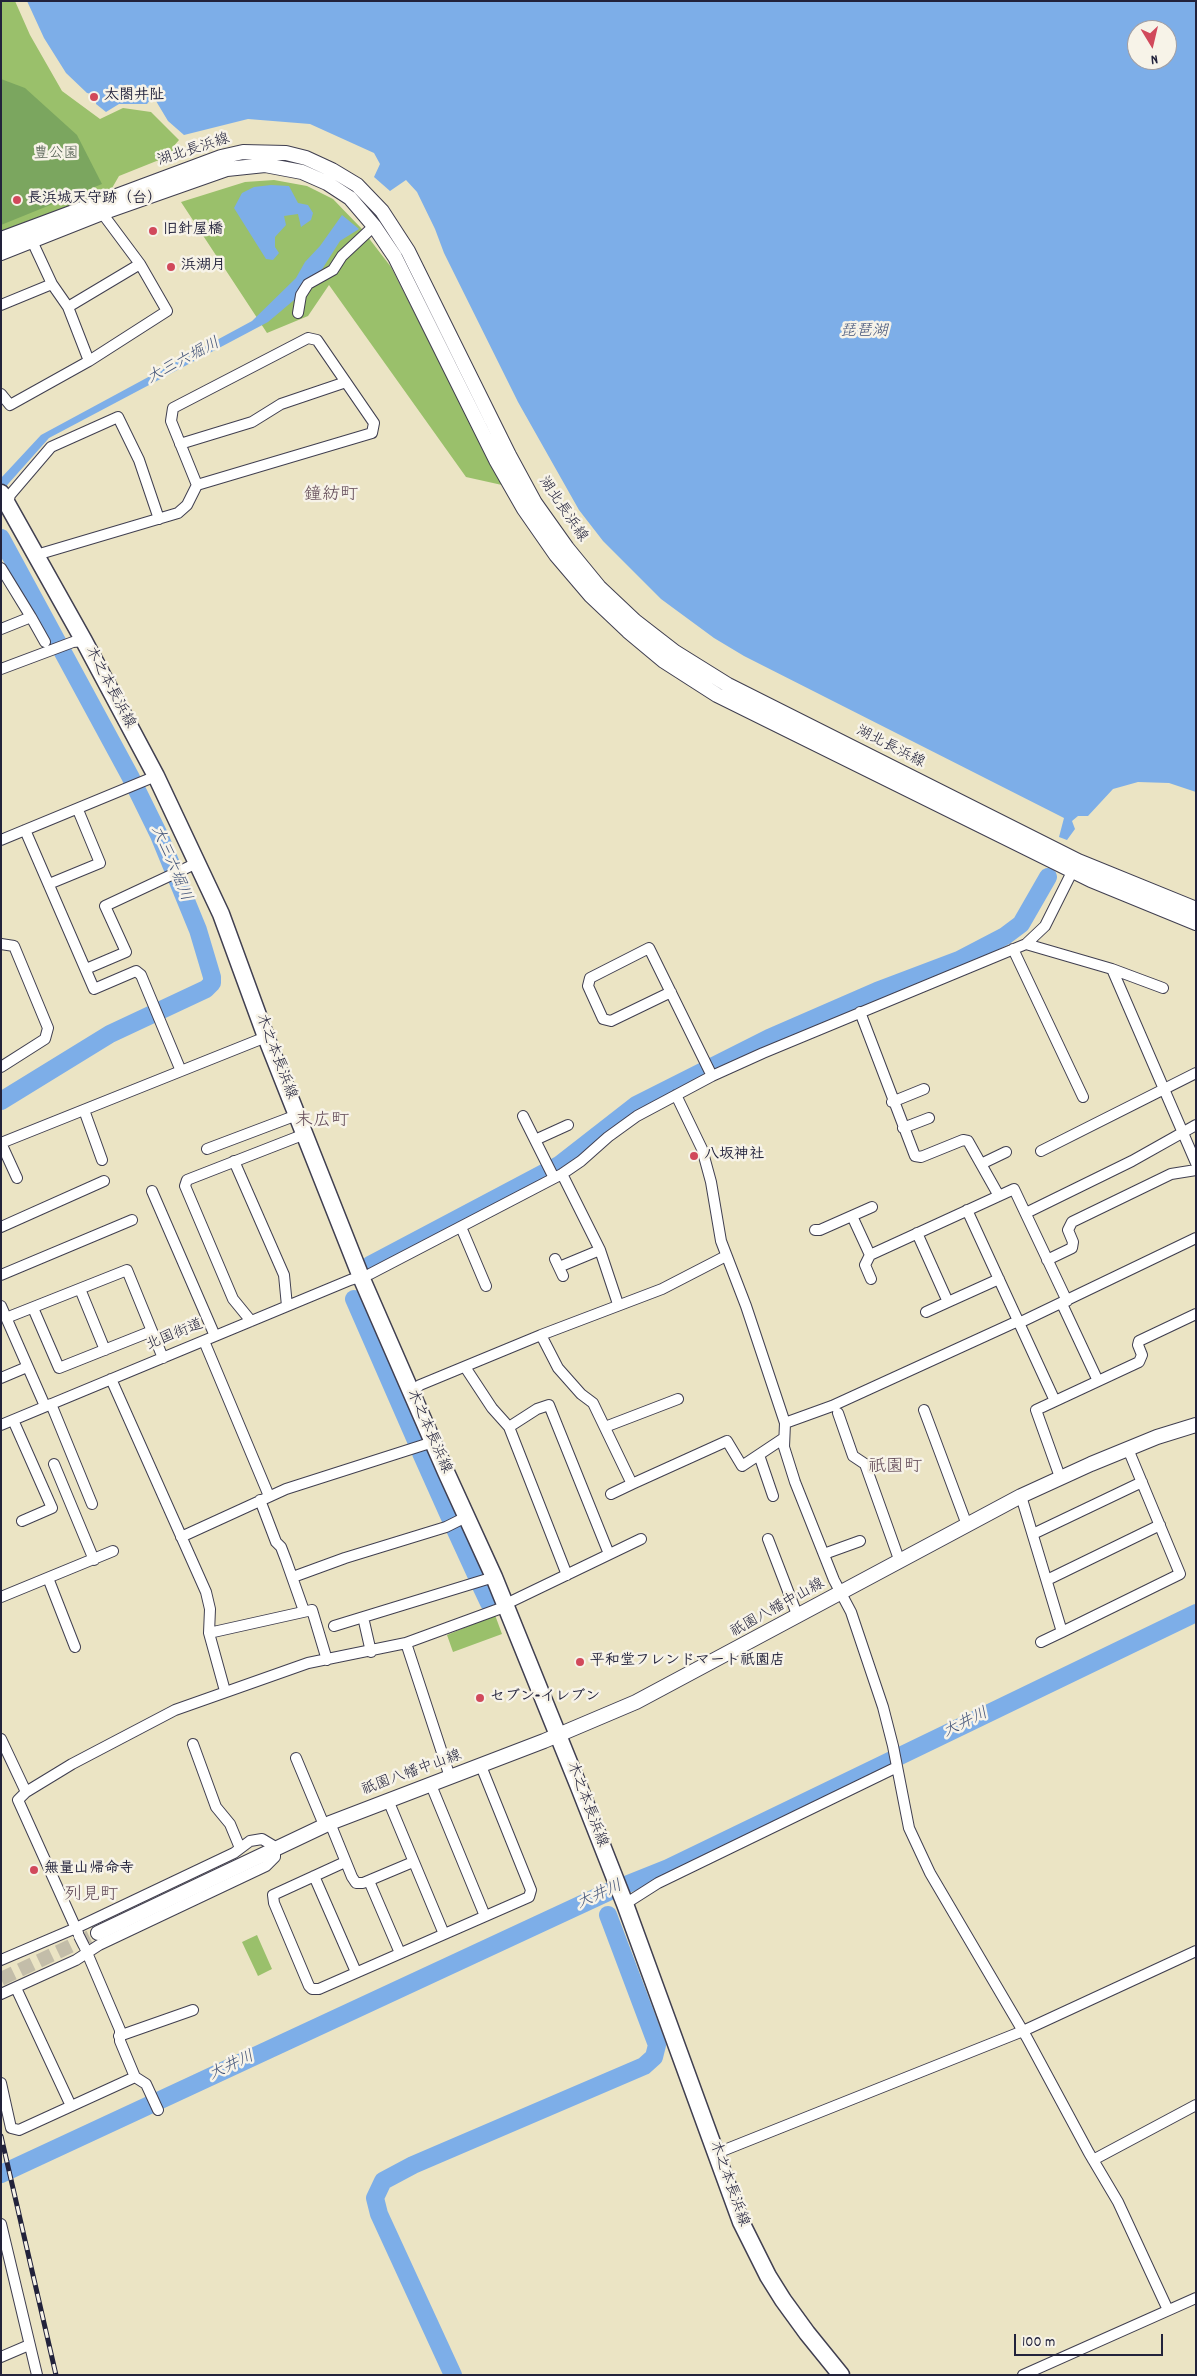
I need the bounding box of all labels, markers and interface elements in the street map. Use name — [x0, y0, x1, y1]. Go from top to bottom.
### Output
north arrow — [1127, 20, 1177, 70]
text: N — [1149, 48, 1159, 69]
place label: 太閤井阯 — [104, 88, 164, 106]
marker: 太閤井阯 — [88, 91, 100, 103]
street label: 湖北長浜線 — [156, 131, 232, 171]
park label: 豊公園 — [34, 146, 78, 164]
place label: 長浜城天守跡（台） — [27, 191, 162, 209]
marker: 長浜城天守跡（台） — [11, 194, 23, 206]
place label: 旧針屋橋 — [163, 222, 223, 240]
marker: 旧針屋橋 — [147, 225, 159, 237]
place label: 浜湖月 — [181, 258, 226, 276]
marker: 浜湖月 — [165, 261, 177, 273]
water label: 琵琶湖 — [840, 323, 888, 343]
water label: 大三六堀川 — [144, 335, 224, 389]
street label: 湖北長浜線 — [534, 474, 590, 546]
district label: 鐘紡町 — [304, 486, 358, 508]
street label: 木之本長浜線 — [80, 644, 138, 732]
street label: 湖北長浜線 — [853, 723, 927, 773]
water label: 大三六堀川 — [146, 823, 194, 905]
street label: 木之本長浜線 — [250, 1012, 300, 1102]
district label: 末広町 — [295, 1112, 349, 1134]
place label: 八坂神社 — [704, 1147, 764, 1165]
marker: 八坂神社 — [688, 1150, 700, 1162]
street label: 北国街道 — [144, 1316, 206, 1356]
street label: 木之本長浜線 — [401, 1387, 455, 1477]
district label: 祇園町 — [868, 1458, 922, 1480]
street label: 祇園八幡中山線 — [728, 1576, 828, 1642]
place label: 平和堂フレンドマート祇園店 — [590, 1653, 785, 1671]
marker: 平和堂フレンドマート祇園店 — [574, 1656, 586, 1668]
place label: セブン-イレブン — [490, 1689, 600, 1707]
marker: セブン-イレブン — [474, 1692, 486, 1704]
water label: 大井川 — [940, 1705, 992, 1743]
street label: 祇園八幡中山線 — [360, 1748, 464, 1800]
street label: 木之本長浜線 — [561, 1760, 611, 1850]
place label: 無量山帰命寺 — [44, 1861, 134, 1879]
marker: 無量山帰命寺 — [28, 1864, 40, 1876]
water label: 大井川 — [574, 1877, 626, 1915]
district label: 列見町 — [64, 1886, 118, 1908]
water label: 大井川 — [206, 2048, 258, 2086]
street label: 木之本長浜線 — [704, 2139, 752, 2229]
scale bar — [1017, 2324, 1166, 2356]
text: 100 m — [1022, 2332, 1055, 2354]

